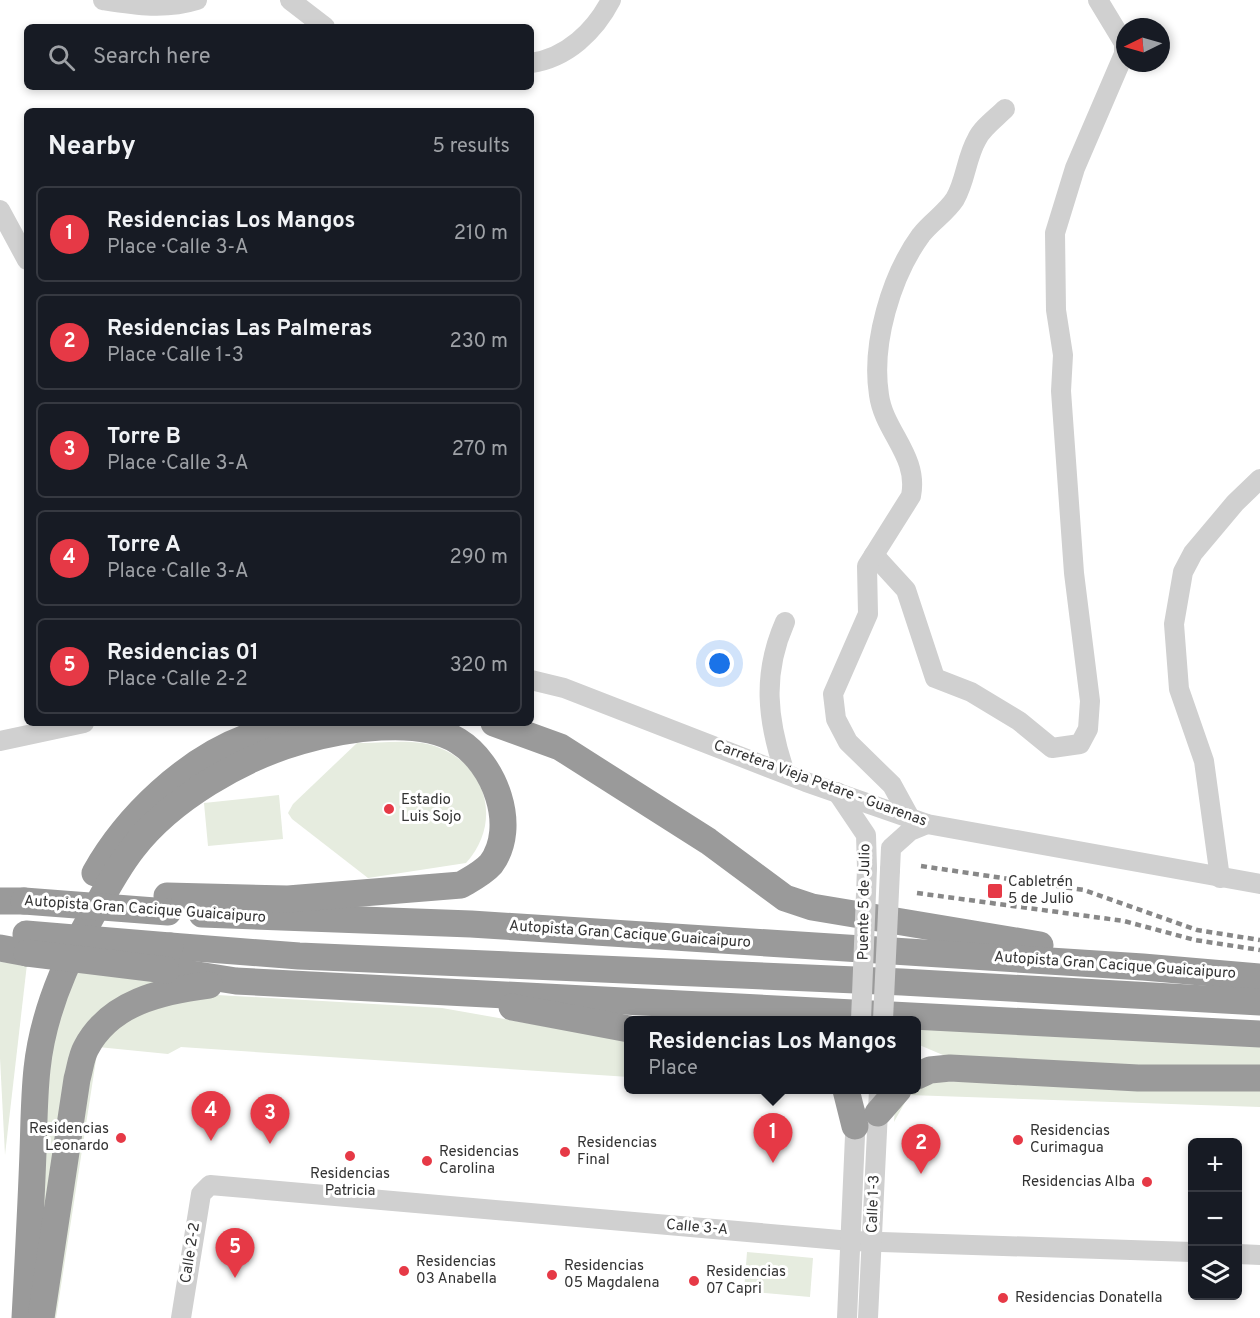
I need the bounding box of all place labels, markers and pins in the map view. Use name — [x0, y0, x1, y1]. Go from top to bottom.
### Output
place label: Estadio Luis Sojo — [401, 791, 461, 827]
marker: Estadio Luis Sojo — [382, 802, 396, 816]
place label: Cabletrén 5 de Julio — [1008, 873, 1074, 909]
marker: Cabletrén 5 de Julio — [986, 882, 1004, 900]
pin: 4 — [192, 1092, 230, 1141]
pin: 3 — [250, 1094, 290, 1144]
pin: 1 — [754, 1114, 792, 1163]
place label: Residencias Leonardo — [29, 1120, 109, 1156]
place label: Residencias Curimagua — [1030, 1122, 1110, 1158]
pin: 2 — [902, 1124, 940, 1174]
marker: Residencias Leonardo — [114, 1131, 128, 1145]
marker: Residencias Curimagua — [1011, 1133, 1025, 1147]
place label: Residencias Final — [577, 1134, 657, 1170]
place label: Residencias Carolina — [439, 1143, 519, 1179]
marker: Residencias Final — [558, 1145, 572, 1159]
marker: Residencias Patricia — [343, 1149, 357, 1163]
marker: Residencias Carolina — [420, 1154, 434, 1168]
place label: Residencias Patricia — [310, 1165, 390, 1201]
place label: Residencias Alba — [1022, 1173, 1135, 1192]
marker: Residencias Alba — [1140, 1175, 1154, 1189]
pin: 5 — [216, 1228, 254, 1278]
place label: Residencias 03 Anabella — [416, 1253, 497, 1289]
place label: Residencias 05 Magdalena — [564, 1257, 659, 1293]
place label: Residencias 07 Capri — [706, 1263, 786, 1299]
marker: Residencias 03 Anabella — [397, 1264, 411, 1278]
marker: Residencias 05 Magdalena — [545, 1268, 559, 1282]
marker: Residencias 07 Capri — [687, 1274, 701, 1288]
place label: Residencias Donatella — [1015, 1289, 1162, 1308]
marker: Residencias Donatella — [996, 1291, 1010, 1305]

